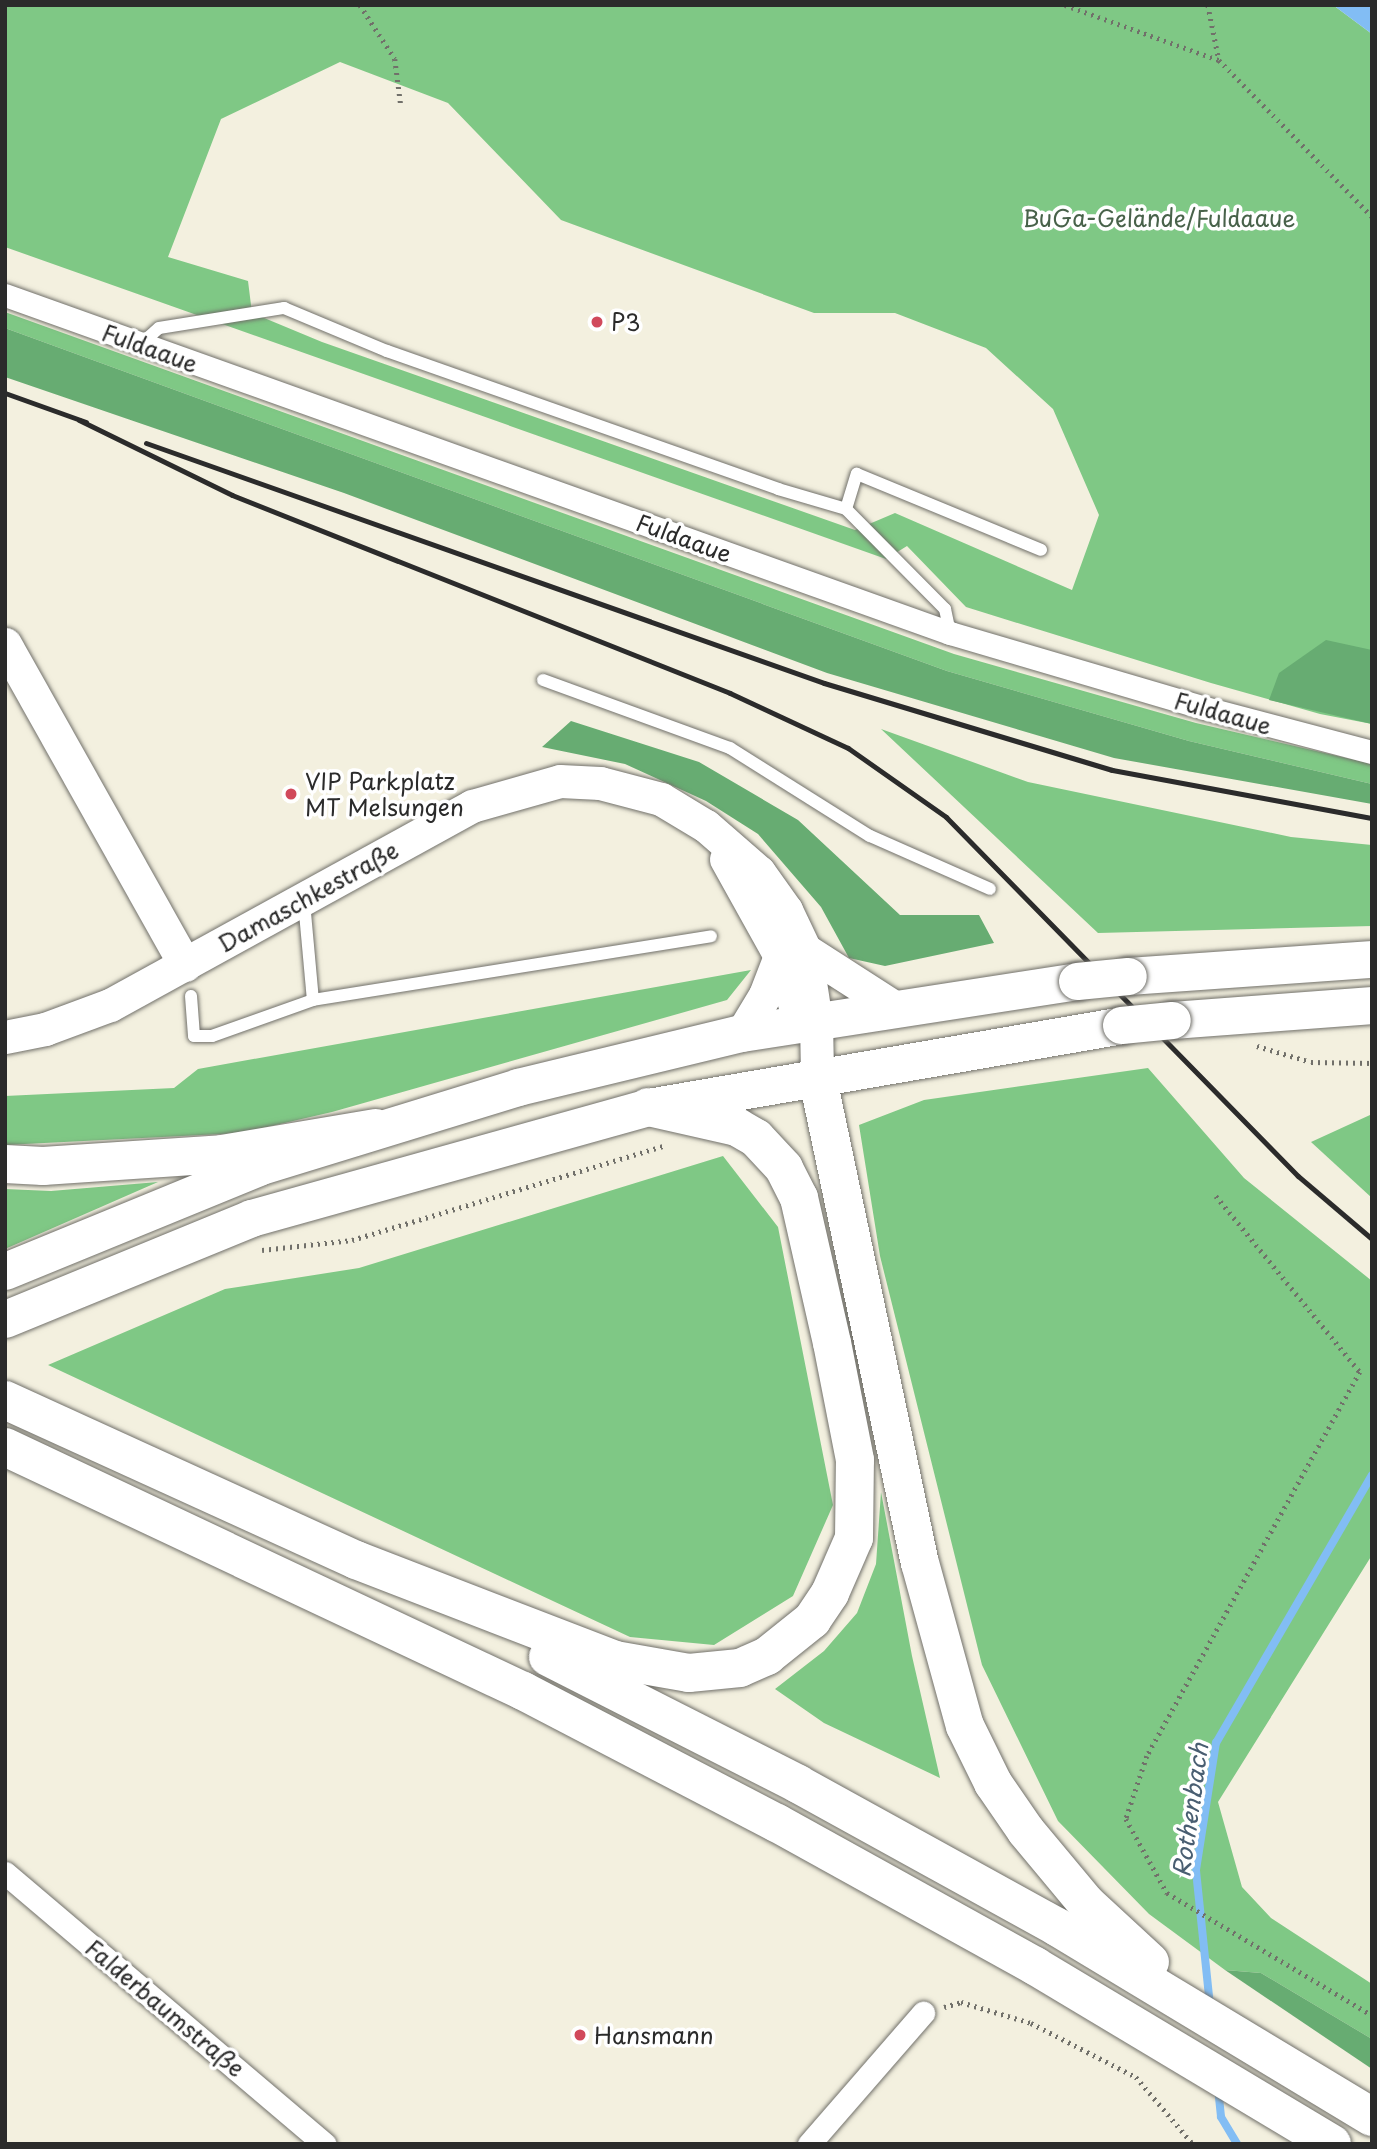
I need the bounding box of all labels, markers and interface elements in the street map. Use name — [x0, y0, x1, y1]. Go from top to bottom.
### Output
park label: BuGa-Gelände/Fuldaaue — [1023, 204, 1295, 232]
place label: P3 — [611, 308, 640, 336]
marker: P3 — [589, 314, 605, 330]
street label: Fuldaaue — [98, 318, 202, 378]
street label: Fuldaaue — [632, 508, 736, 568]
street label: Fuldaaue — [1171, 686, 1275, 740]
place label: VIP Parkplatz MT Melsungen — [305, 767, 466, 821]
marker: VIP Parkplatz MT Melsungen — [283, 786, 299, 802]
street label: Damaschkestraße — [213, 836, 403, 958]
water label: Rothenbach — [1166, 1741, 1214, 1879]
street label: Falderbaumstraße — [80, 1934, 250, 2082]
place label: Hansmann — [594, 2021, 714, 2049]
marker: Hansmann — [572, 2027, 588, 2043]

